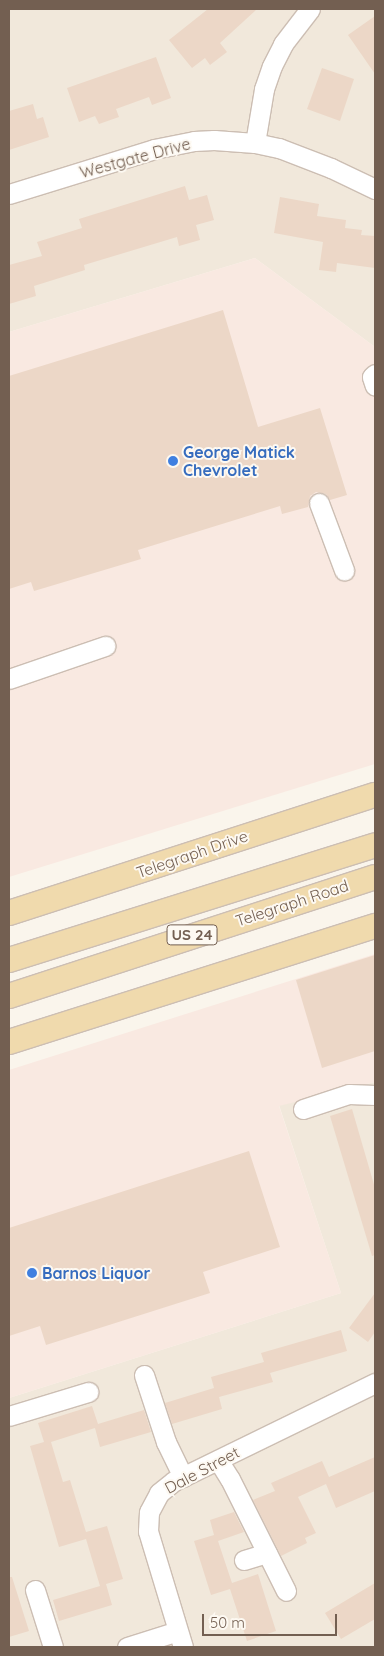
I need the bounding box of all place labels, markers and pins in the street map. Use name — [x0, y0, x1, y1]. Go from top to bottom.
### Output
place label: George Matick Chevrolet — [183, 442, 295, 480]
marker: George Matick Chevrolet — [167, 455, 179, 467]
place label: Barnos Liquor — [42, 1263, 150, 1283]
marker: Barnos Liquor — [26, 1267, 38, 1279]

